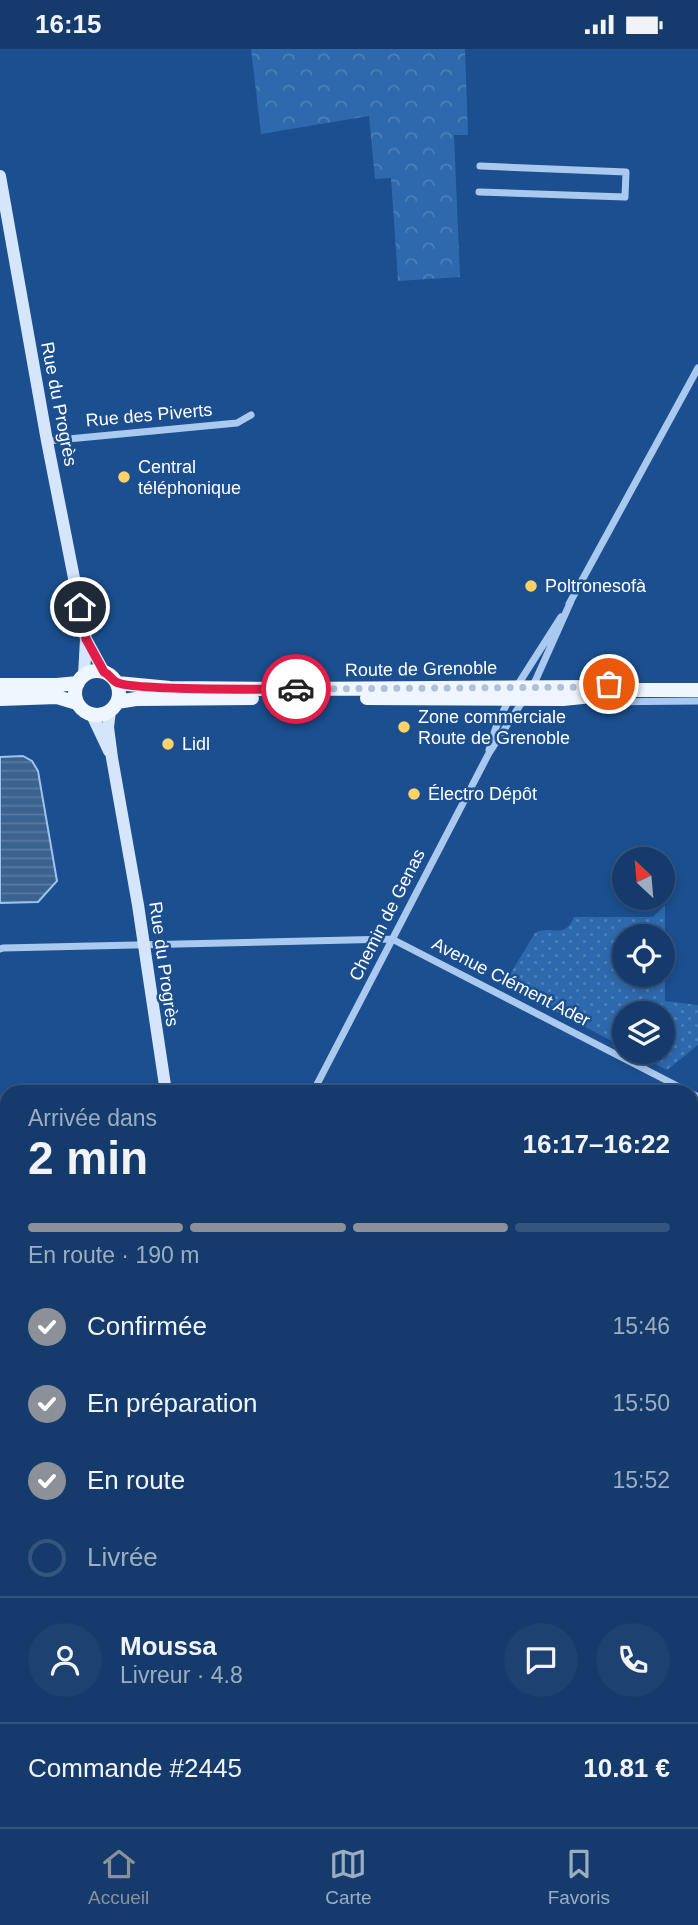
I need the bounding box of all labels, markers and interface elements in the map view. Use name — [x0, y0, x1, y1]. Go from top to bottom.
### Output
text: 16:15 — [35, 9, 102, 39]
street label: Rue du Progrès — [37, 340, 81, 468]
street label: Rue des Piverts — [85, 400, 213, 430]
place label: Central téléphonique — [138, 457, 241, 498]
marker: Central téléphonique — [116, 469, 132, 485]
place label: Poltronesofà — [545, 576, 647, 596]
pin — [50, 577, 110, 637]
marker: Poltronesofà — [523, 578, 539, 594]
icon: home — [61, 588, 99, 626]
courier — [261, 654, 331, 724]
pin — [579, 654, 639, 714]
street label: Route de Grenoble — [345, 658, 497, 680]
icon: bag — [590, 665, 628, 703]
icon: car — [277, 670, 315, 708]
place label: Zone commerciale Route de Grenoble — [418, 707, 570, 748]
marker: Zone commerciale Route de Grenoble — [396, 719, 412, 735]
place label: Lidl — [182, 734, 210, 754]
marker: Lidl — [160, 736, 176, 752]
place label: Électro Dépôt — [428, 784, 537, 804]
marker: Électro Dépôt — [406, 786, 422, 802]
street label: Chemin de Genas — [345, 846, 429, 984]
north arrow — [612, 847, 676, 910]
map controls — [612, 847, 675, 1064]
street label: Rue du Progrès — [145, 900, 183, 1028]
button: locate — [612, 924, 675, 987]
street label: Avenue Clément Ader — [429, 933, 593, 1031]
button: layers — [612, 1001, 675, 1064]
text: Arrivée dans — [28, 1105, 157, 1131]
text: 16:17–16:22 — [523, 1129, 670, 1159]
text: 2 min — [28, 1132, 148, 1184]
text: En route · 190 m — [28, 1242, 199, 1268]
icon: check — [28, 1308, 66, 1346]
text: Confirmée — [87, 1311, 207, 1341]
text: 15:46 — [612, 1313, 670, 1339]
icon: check — [28, 1385, 66, 1423]
text: En préparation — [87, 1388, 258, 1418]
text: 15:50 — [612, 1390, 670, 1416]
icon: check — [28, 1462, 66, 1500]
text: En route — [87, 1465, 185, 1495]
text: 15:52 — [612, 1467, 670, 1493]
text: Livrée — [87, 1542, 158, 1572]
button: person — [28, 1623, 102, 1697]
button: chat — [504, 1623, 578, 1697]
button: phone — [596, 1623, 670, 1697]
text: Moussa — [120, 1631, 217, 1661]
text: Livreur · 4.8 — [120, 1662, 243, 1688]
text: Commande #2445 — [28, 1753, 242, 1783]
text: 10.81 € — [583, 1753, 670, 1783]
tab: Accueil — [88, 1845, 149, 1909]
tab: Carte — [325, 1845, 372, 1909]
tab: Favoris — [548, 1845, 610, 1909]

